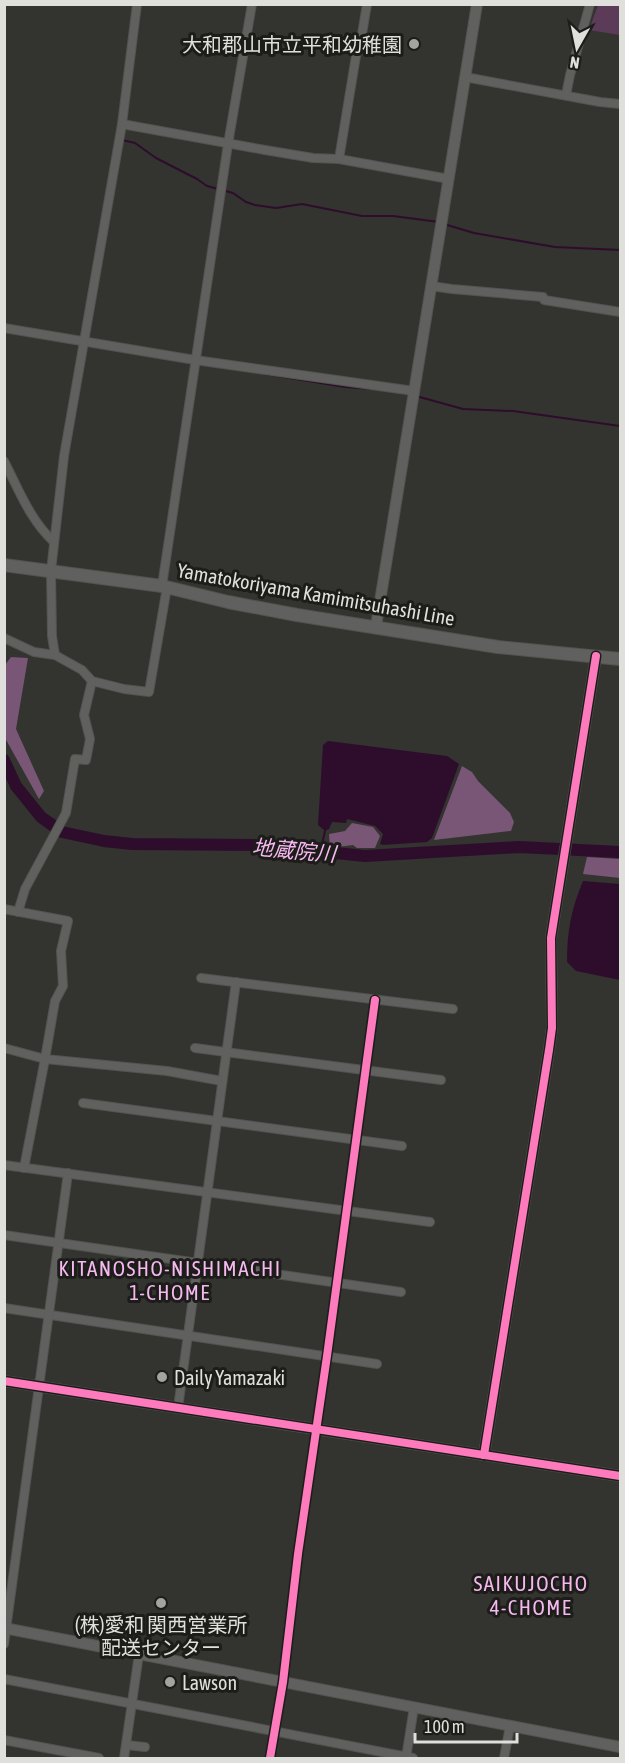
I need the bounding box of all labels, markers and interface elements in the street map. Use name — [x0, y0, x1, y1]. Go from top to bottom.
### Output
north arrow — [547, 18, 607, 78]
place label: 大和郡山市立平和幼稚園 — [182, 33, 402, 56]
marker: 大和郡山市立平和幼稚園 — [407, 37, 421, 51]
text: N — [569, 53, 581, 72]
street label: Yamatokoriyama Kamimitsuhashi Line — [176, 558, 456, 630]
water label: 地蔵院川 — [251, 834, 339, 866]
district label: KITANOSHO-NISHIMACHI 1-CHOME — [59, 1256, 282, 1304]
place label: Daily Yamazaki — [174, 1366, 285, 1389]
marker: Daily Yamazaki — [155, 1370, 169, 1384]
district label: SAIKUJOCHO 4-CHOME — [473, 1571, 589, 1619]
marker: (株)愛和 関西営業所 配送センター — [154, 1596, 168, 1610]
place label: (株)愛和 関西営業所 配送センター — [75, 1613, 247, 1659]
place label: Lawson — [182, 1671, 237, 1694]
marker: Lawson — [163, 1675, 177, 1689]
scale bar — [415, 1706, 517, 1744]
text: 100 m — [424, 1716, 465, 1737]

